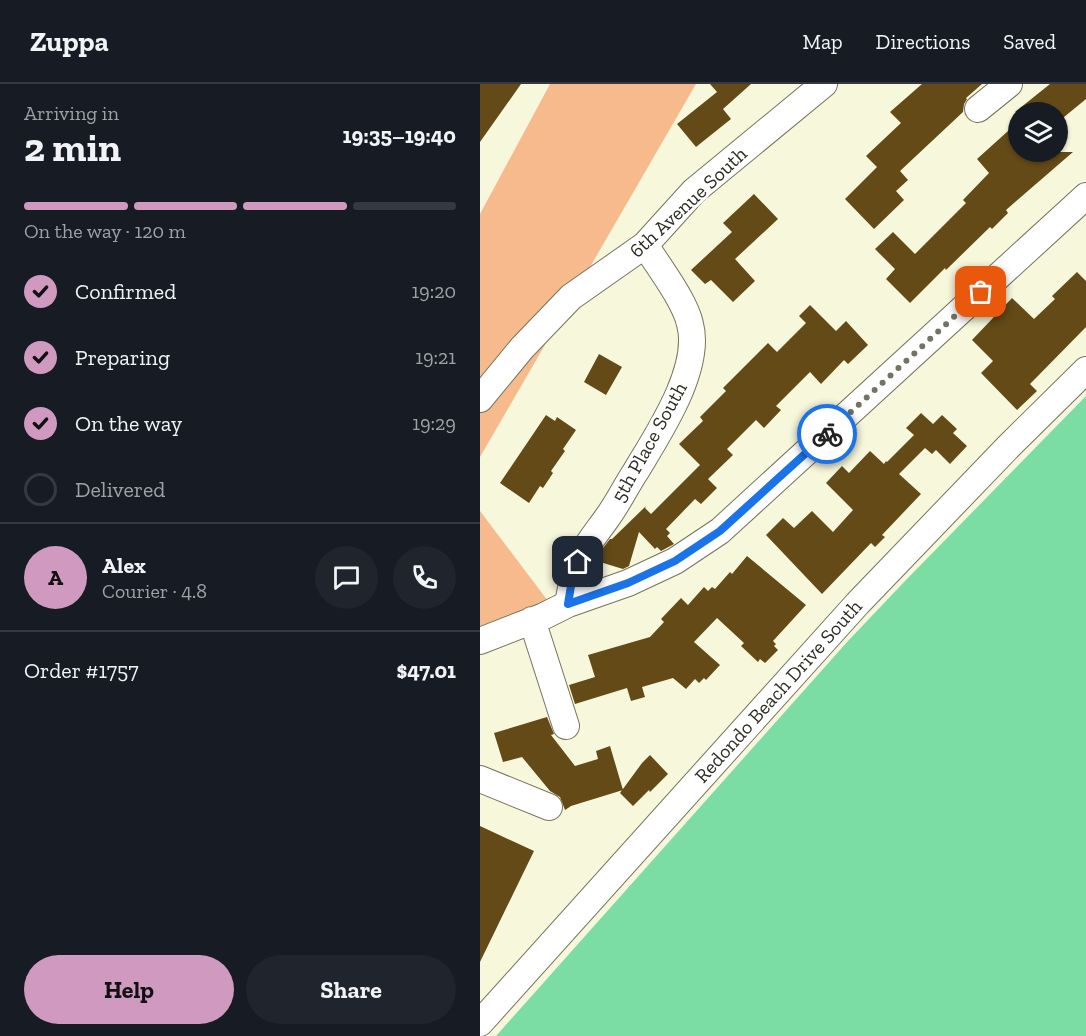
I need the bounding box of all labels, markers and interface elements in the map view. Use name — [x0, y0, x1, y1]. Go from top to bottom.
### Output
text: Zuppa — [30, 25, 109, 58]
text: Map — [803, 29, 843, 54]
text: Directions — [876, 29, 970, 54]
text: Saved — [1003, 29, 1056, 54]
text: Arriving in — [24, 101, 119, 125]
map controls — [1008, 102, 1068, 162]
button: layers — [1008, 102, 1068, 162]
text: 19:35–19:40 — [343, 122, 456, 149]
text: 2 min — [24, 124, 121, 171]
street label: 6th Avenue South — [624, 141, 752, 262]
text: On the way · 120 m — [24, 219, 186, 243]
pin — [955, 266, 1006, 317]
icon: check — [24, 275, 57, 308]
icon: bag — [964, 275, 997, 308]
text: Confirmed — [75, 278, 176, 305]
text: 19:20 — [411, 279, 456, 303]
icon: check — [24, 341, 57, 374]
text: Preparing — [75, 344, 170, 371]
text: 19:21 — [415, 345, 456, 369]
street label: 5th Place South — [606, 377, 692, 506]
courier — [797, 404, 857, 464]
icon: check — [24, 407, 57, 440]
text: On the way — [75, 410, 182, 437]
text: 19:29 — [412, 411, 456, 435]
icon: bike — [811, 418, 844, 451]
text: Delivered — [75, 476, 165, 503]
pin — [552, 536, 603, 587]
icon: home — [561, 545, 594, 578]
button: chat — [315, 546, 378, 609]
button: phone — [393, 546, 456, 609]
text: Alex — [102, 552, 146, 579]
text: A — [48, 564, 63, 591]
text: Courier · 4.8 — [102, 579, 207, 603]
street label: Redondo Beach Drive South — [689, 594, 867, 788]
text: Order #1757 — [24, 657, 139, 684]
text: $47.01 — [396, 657, 456, 684]
button: Help — [24, 955, 234, 1024]
button: Share — [246, 955, 456, 1024]

